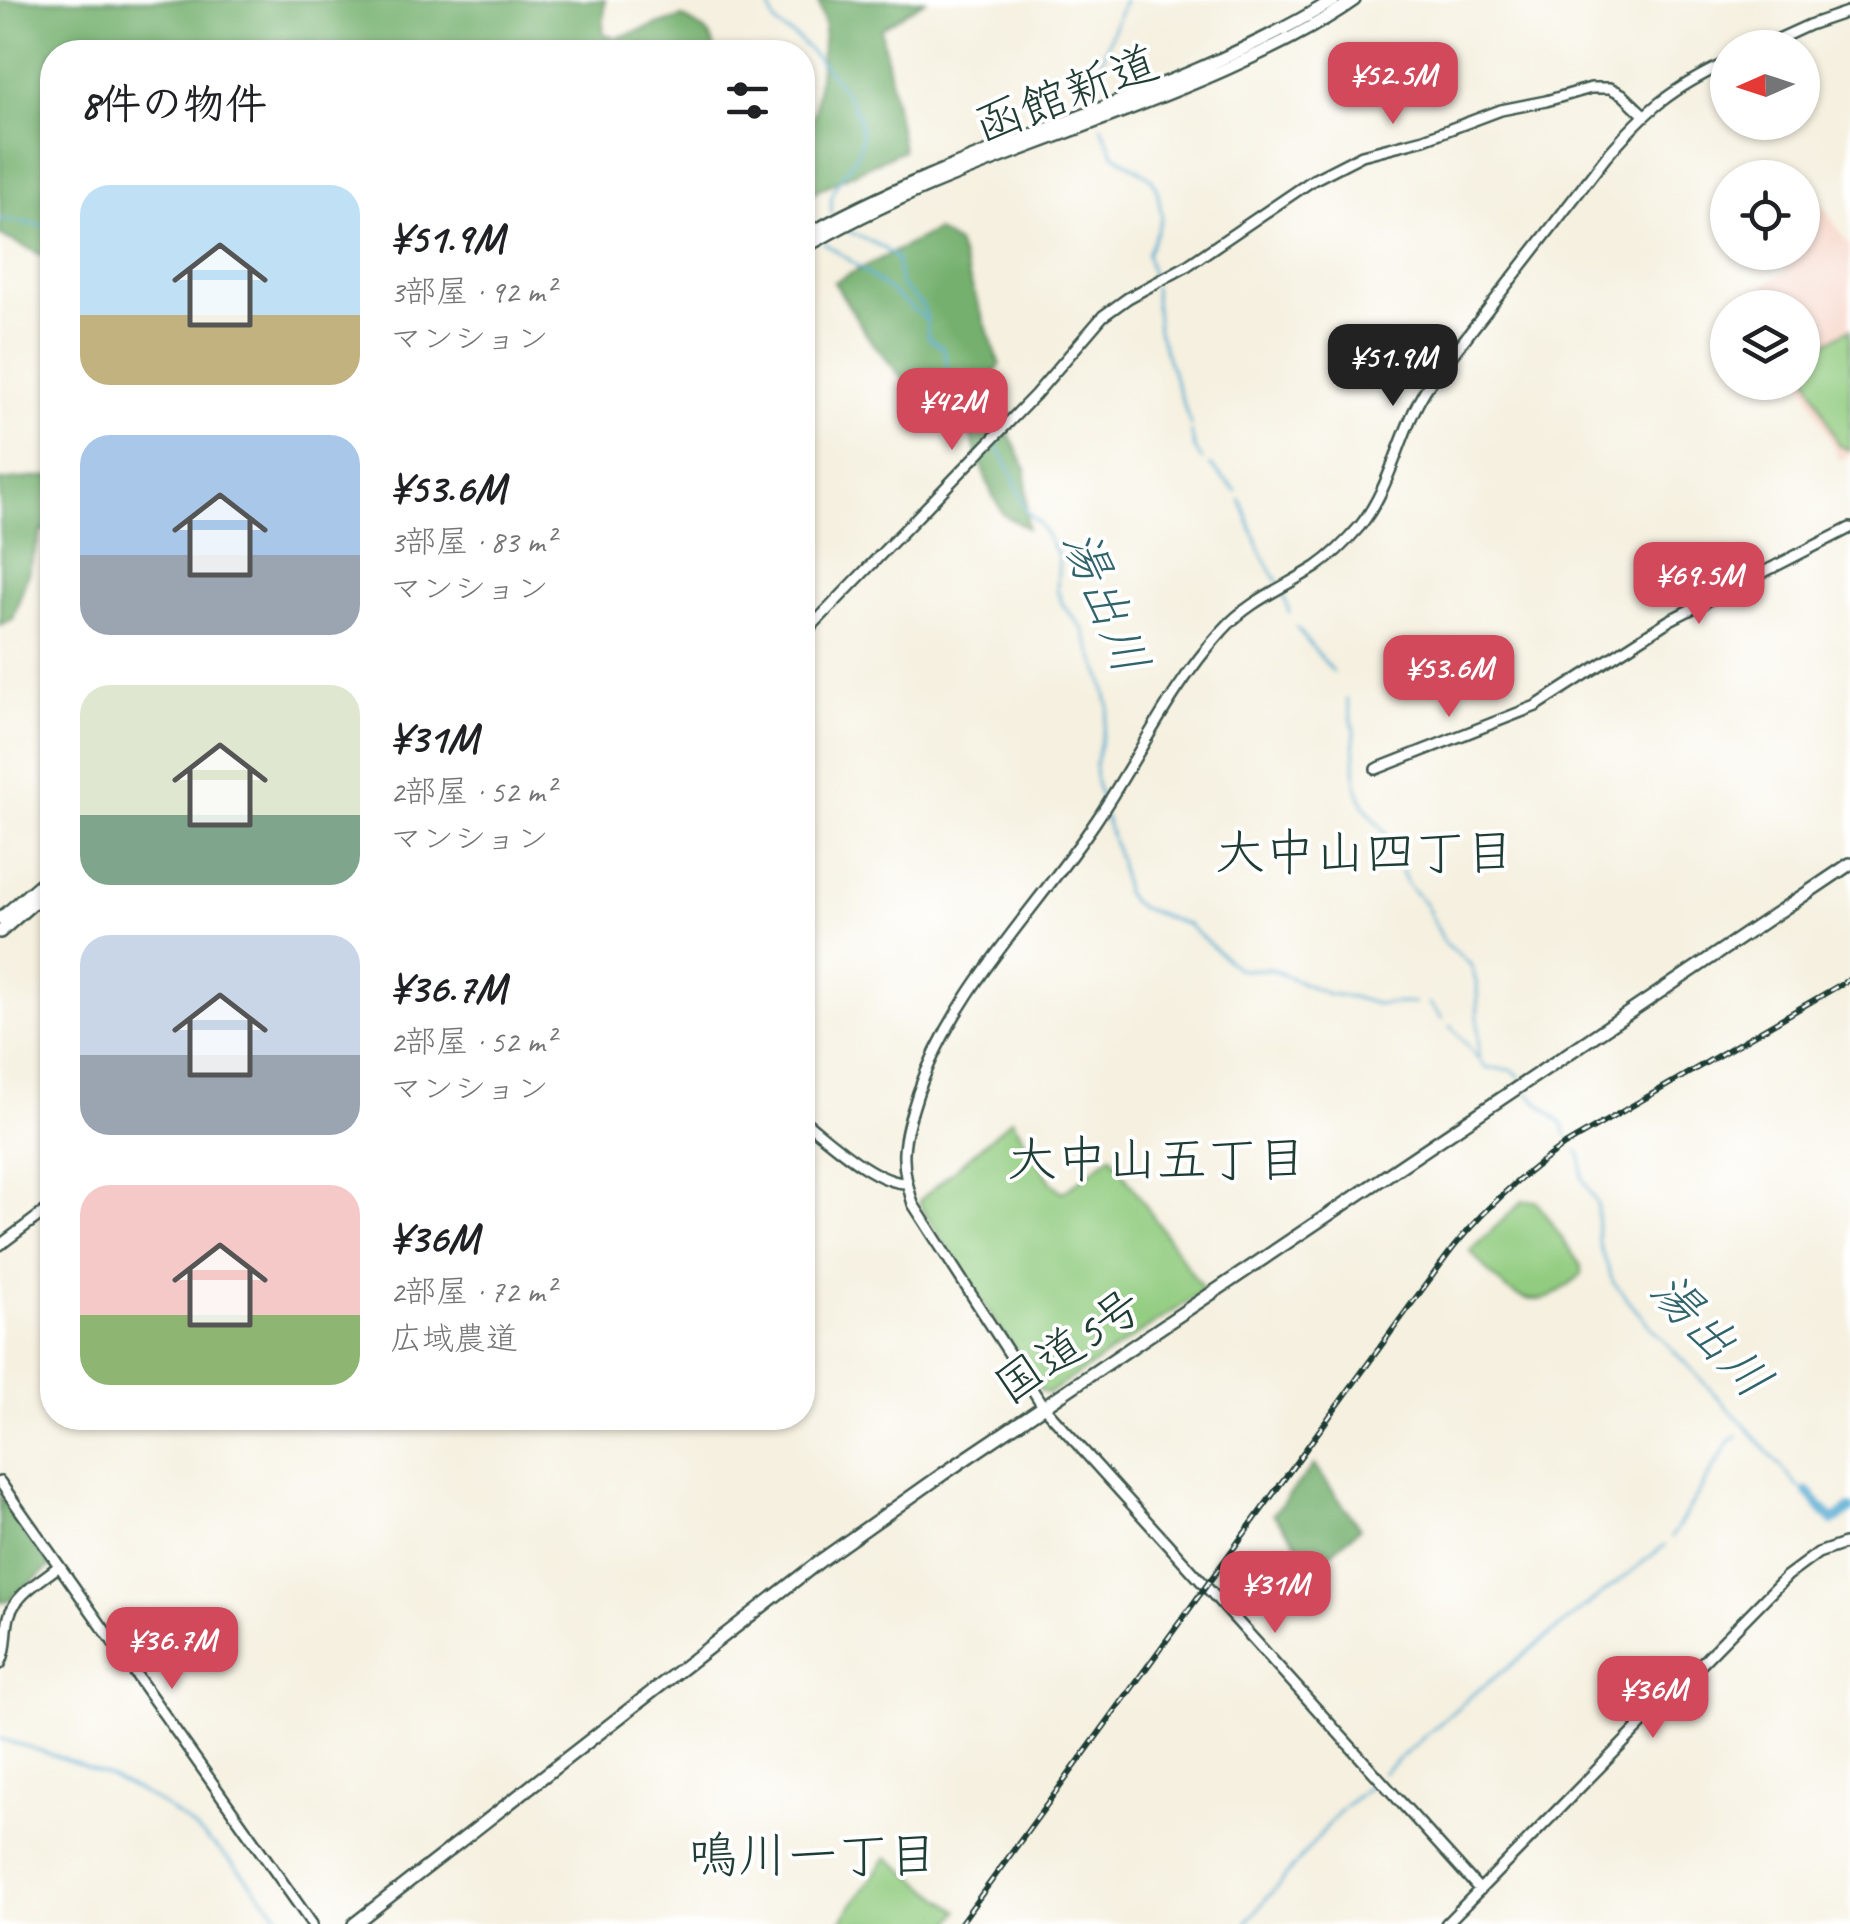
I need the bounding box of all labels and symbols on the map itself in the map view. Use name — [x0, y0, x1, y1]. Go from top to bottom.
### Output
north arrow — [1710, 30, 1820, 140]
street label: 函館新道 — [966, 32, 1167, 156]
pin: ¥52.5M — [1312, 42, 1474, 127]
pin: ¥51.9M — [1312, 324, 1474, 409]
pin: ¥42M — [893, 368, 1011, 453]
water label: 湯出川 — [1048, 520, 1163, 683]
pin: ¥69.5M — [1618, 542, 1780, 627]
pin: ¥53.6M — [1368, 635, 1530, 720]
district label: 大中山四丁目 — [1215, 821, 1515, 884]
district label: 大中山五丁目 — [1007, 1128, 1307, 1191]
water label: 湯出川 — [1637, 1259, 1785, 1411]
street label: 国道5号 — [983, 1275, 1154, 1417]
pin: ¥31M — [1216, 1551, 1334, 1636]
pin: ¥36.7M — [91, 1607, 253, 1692]
pin: ¥36M — [1594, 1656, 1712, 1741]
district label: 鳴川一丁目 — [688, 1824, 938, 1887]

